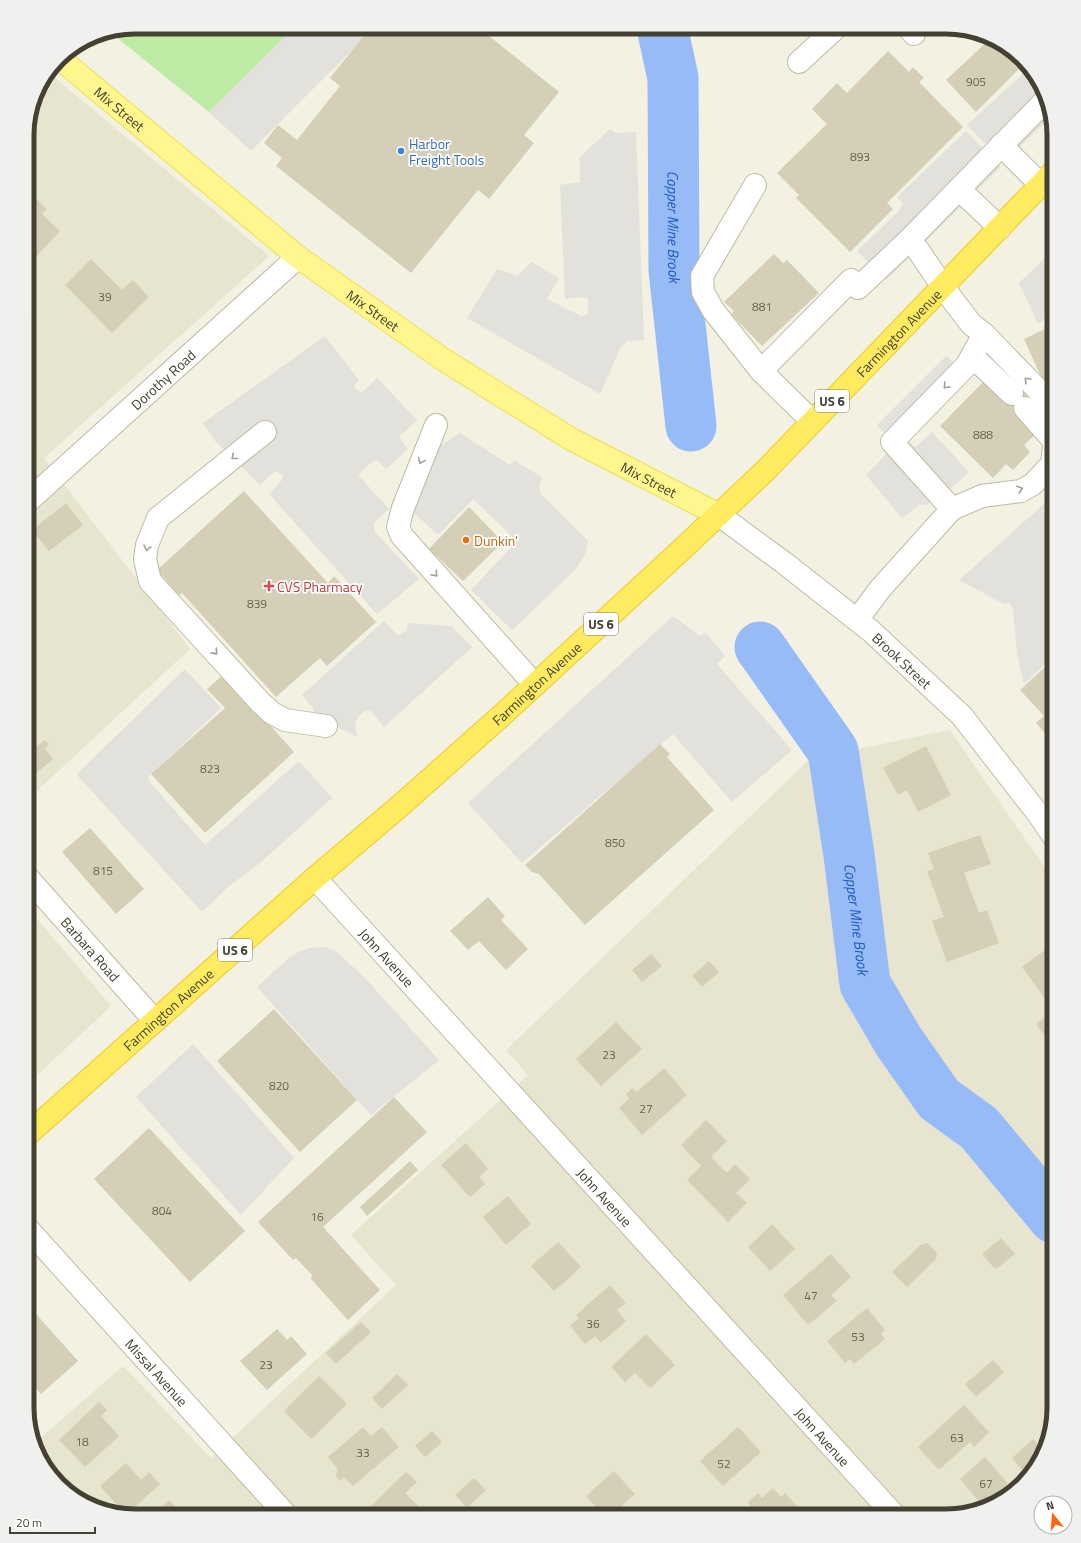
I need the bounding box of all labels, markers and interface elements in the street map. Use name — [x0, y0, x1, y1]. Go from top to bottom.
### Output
house number: 905 — [966, 72, 986, 91]
street label: Mix Street — [90, 81, 150, 136]
place label: Harbor Freight Tools — [409, 133, 484, 170]
marker: Harbor Freight Tools — [396, 146, 406, 156]
house number: 893 — [850, 147, 870, 166]
water label: Copper Mine Brook — [662, 171, 687, 286]
street label: Mix Street — [342, 284, 404, 336]
street label: Farmington Avenue — [851, 284, 946, 381]
house number: 39 — [98, 287, 112, 306]
house number: 881 — [752, 297, 772, 316]
street label: Dorothy Road — [126, 344, 200, 414]
one-way arrow — [1024, 377, 1032, 385]
one-way arrow — [944, 381, 951, 389]
road number: US 6 — [815, 390, 849, 412]
house number: 888 — [973, 425, 993, 444]
one-way arrow — [232, 452, 239, 459]
street label: Mix Street — [617, 456, 681, 502]
one-way arrow — [418, 458, 426, 465]
one-way arrow — [1017, 486, 1024, 494]
place label: Dunkin' — [474, 530, 518, 551]
marker: Dunkin' — [461, 535, 471, 545]
one-way arrow — [144, 545, 152, 551]
one-way arrow — [430, 569, 437, 576]
place label: CVS Pharmacy — [277, 576, 363, 597]
marker: CVS Pharmacy — [264, 581, 274, 591]
house number: 839 — [247, 594, 267, 613]
road number: US 6 — [584, 613, 618, 635]
street label: Brook Street — [868, 627, 937, 693]
street label: Farmington Avenue — [487, 637, 586, 730]
one-way arrow — [210, 647, 218, 655]
house number: 823 — [200, 759, 220, 778]
house number: 850 — [605, 833, 625, 852]
house number: 815 — [93, 861, 113, 880]
water label: Copper Mine Brook — [839, 862, 876, 979]
street label: Barbara Road — [56, 912, 125, 986]
street label: John Avenue — [355, 923, 419, 991]
road number: US 6 — [218, 939, 252, 961]
street label: Farmington Avenue — [118, 963, 218, 1055]
house number: 23 — [602, 1045, 616, 1064]
house number: 820 — [269, 1076, 289, 1095]
house number: 27 — [639, 1099, 653, 1118]
street label: John Avenue — [572, 1163, 637, 1231]
house number: 804 — [152, 1201, 172, 1220]
house number: 16 — [310, 1207, 324, 1226]
house number: 47 — [804, 1286, 818, 1305]
house number: 36 — [586, 1314, 600, 1333]
house number: 53 — [851, 1327, 865, 1346]
street label: Missal Avenue — [121, 1333, 193, 1411]
house number: 23 — [259, 1355, 273, 1374]
street label: John Avenue — [790, 1402, 855, 1471]
house number: 63 — [950, 1428, 964, 1447]
house number: 18 — [75, 1432, 89, 1451]
house number: 33 — [356, 1443, 370, 1462]
house number: 52 — [717, 1454, 731, 1473]
house number: 67 — [979, 1474, 993, 1493]
north arrow — [1033, 1495, 1073, 1535]
text: N — [1044, 1497, 1056, 1514]
scale bar — [10, 1509, 95, 1535]
text: 20 m — [16, 1513, 42, 1532]

